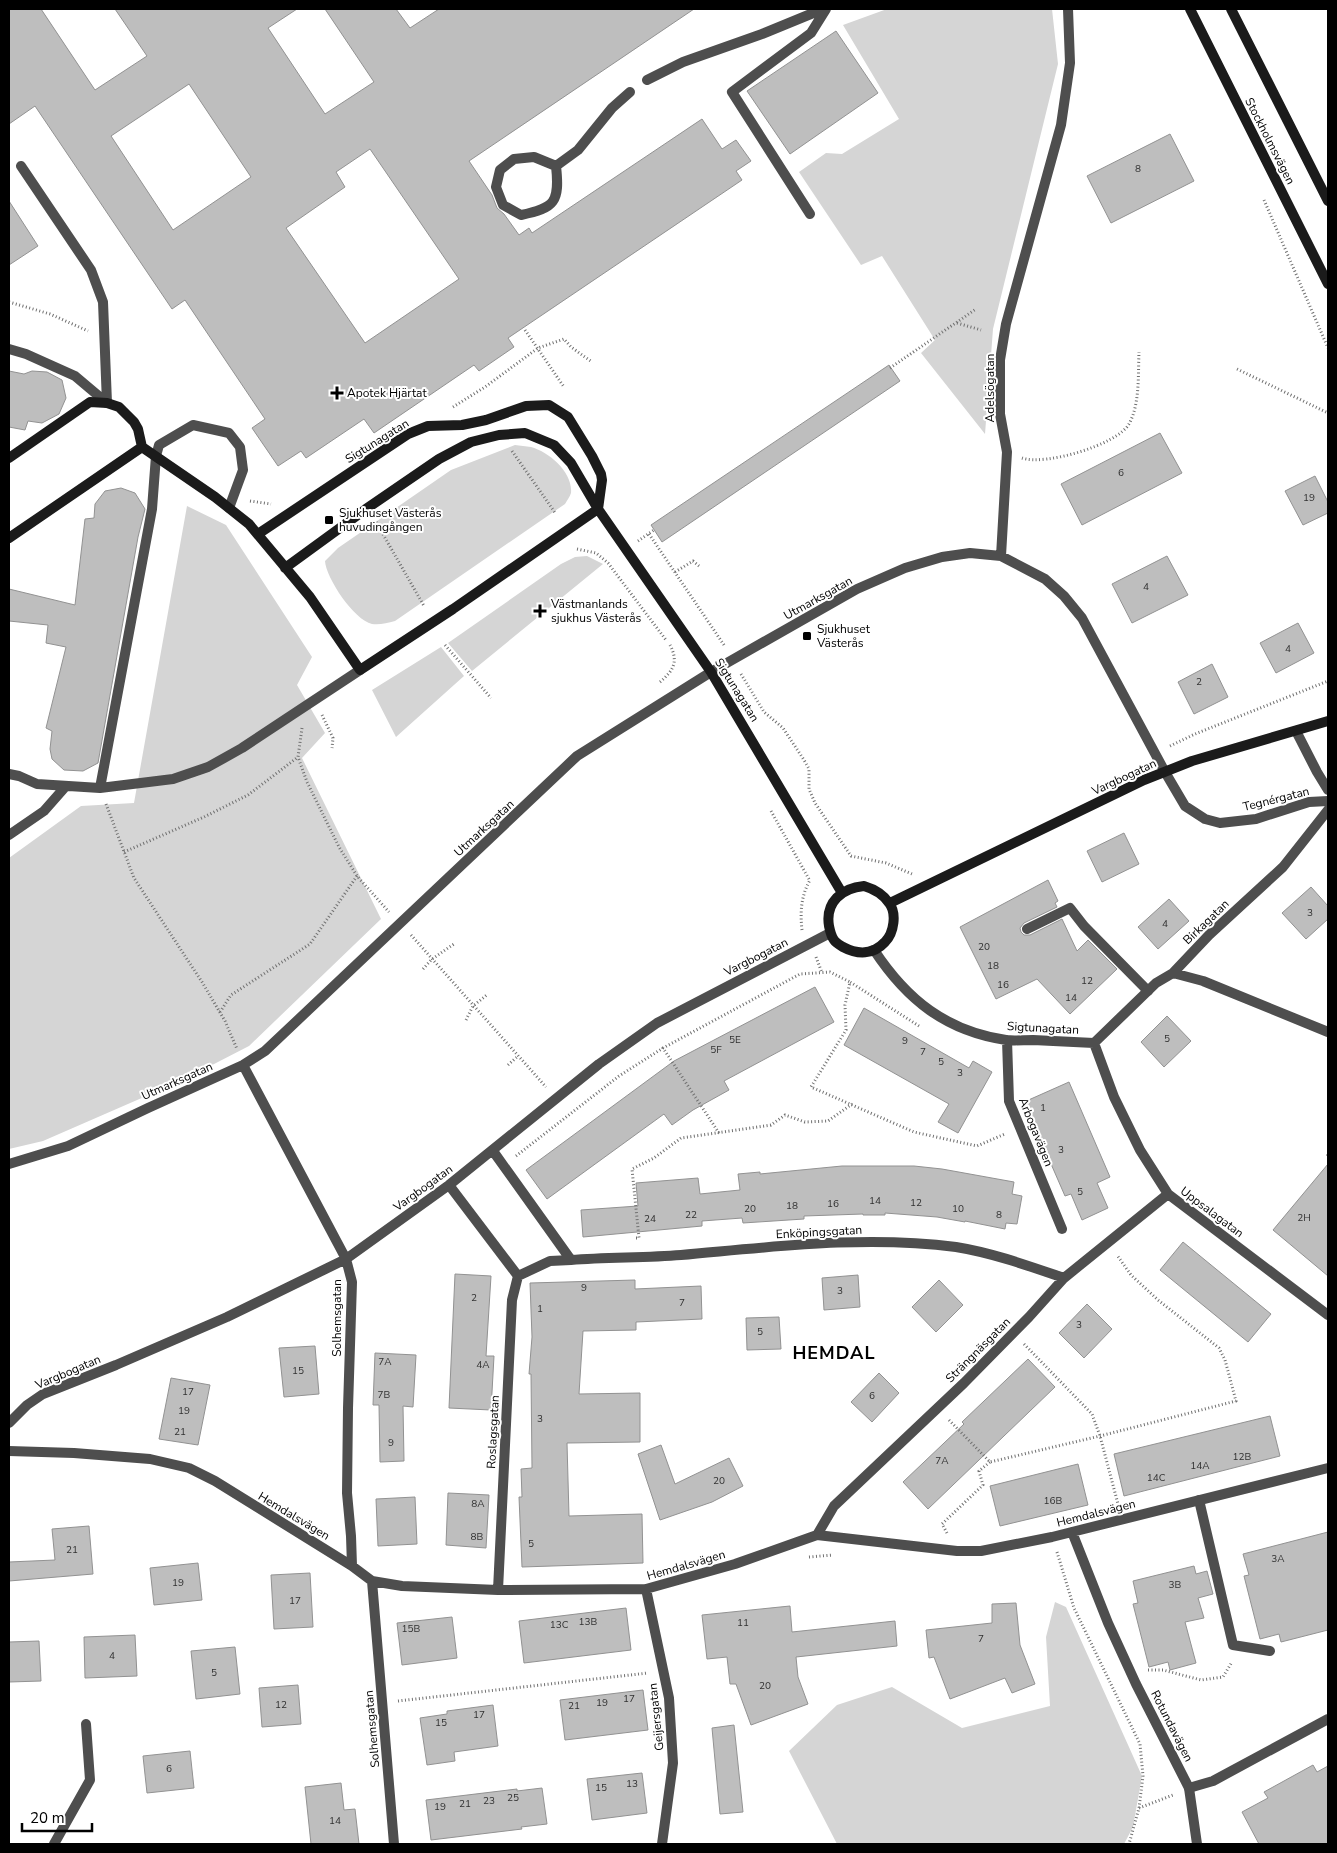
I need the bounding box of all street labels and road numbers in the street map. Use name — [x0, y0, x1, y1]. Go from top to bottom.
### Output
street label: Stockholmsvägen — [1241, 95, 1299, 187]
street label: Adelsögatan — [982, 354, 998, 422]
street label: Sigtunagatan — [342, 415, 412, 467]
street label: Utmarksgatan — [781, 573, 855, 623]
street label: Sigtunagatan — [711, 655, 763, 725]
street label: Vargbogatan — [1088, 755, 1159, 799]
street label: Tegnérgatan — [1241, 783, 1311, 815]
street label: Utmarksgatan — [451, 796, 517, 860]
street label: Birkagatan — [1179, 896, 1233, 948]
street label: Vargbogatan — [720, 934, 791, 980]
street label: Sigtunagatan — [1007, 1018, 1079, 1038]
street label: Utmarksgatan — [139, 1058, 215, 1104]
street label: Arbogavägen — [1015, 1095, 1057, 1169]
street label: Vargbogatan — [389, 1161, 456, 1216]
street label: Uppsalagatan — [1177, 1183, 1247, 1241]
street label: Enköpingsgatan — [775, 1222, 863, 1242]
street label: Solhemsgatan — [329, 1279, 345, 1357]
street label: Strängnäsgatan — [942, 1314, 1014, 1386]
street label: Vargbogatan — [32, 1351, 103, 1393]
street label: Roslagsgatan — [483, 1395, 503, 1469]
street label: Hemdalsvägen — [255, 1488, 333, 1544]
street label: Hemdalsvägen — [1055, 1495, 1137, 1531]
street label: Hemdalsvägen — [645, 1546, 727, 1584]
street label: Geijersgatan — [644, 1682, 668, 1752]
street label: Rotundavägen — [1147, 1688, 1197, 1764]
street label: Solhemsgatan — [361, 1690, 383, 1768]

